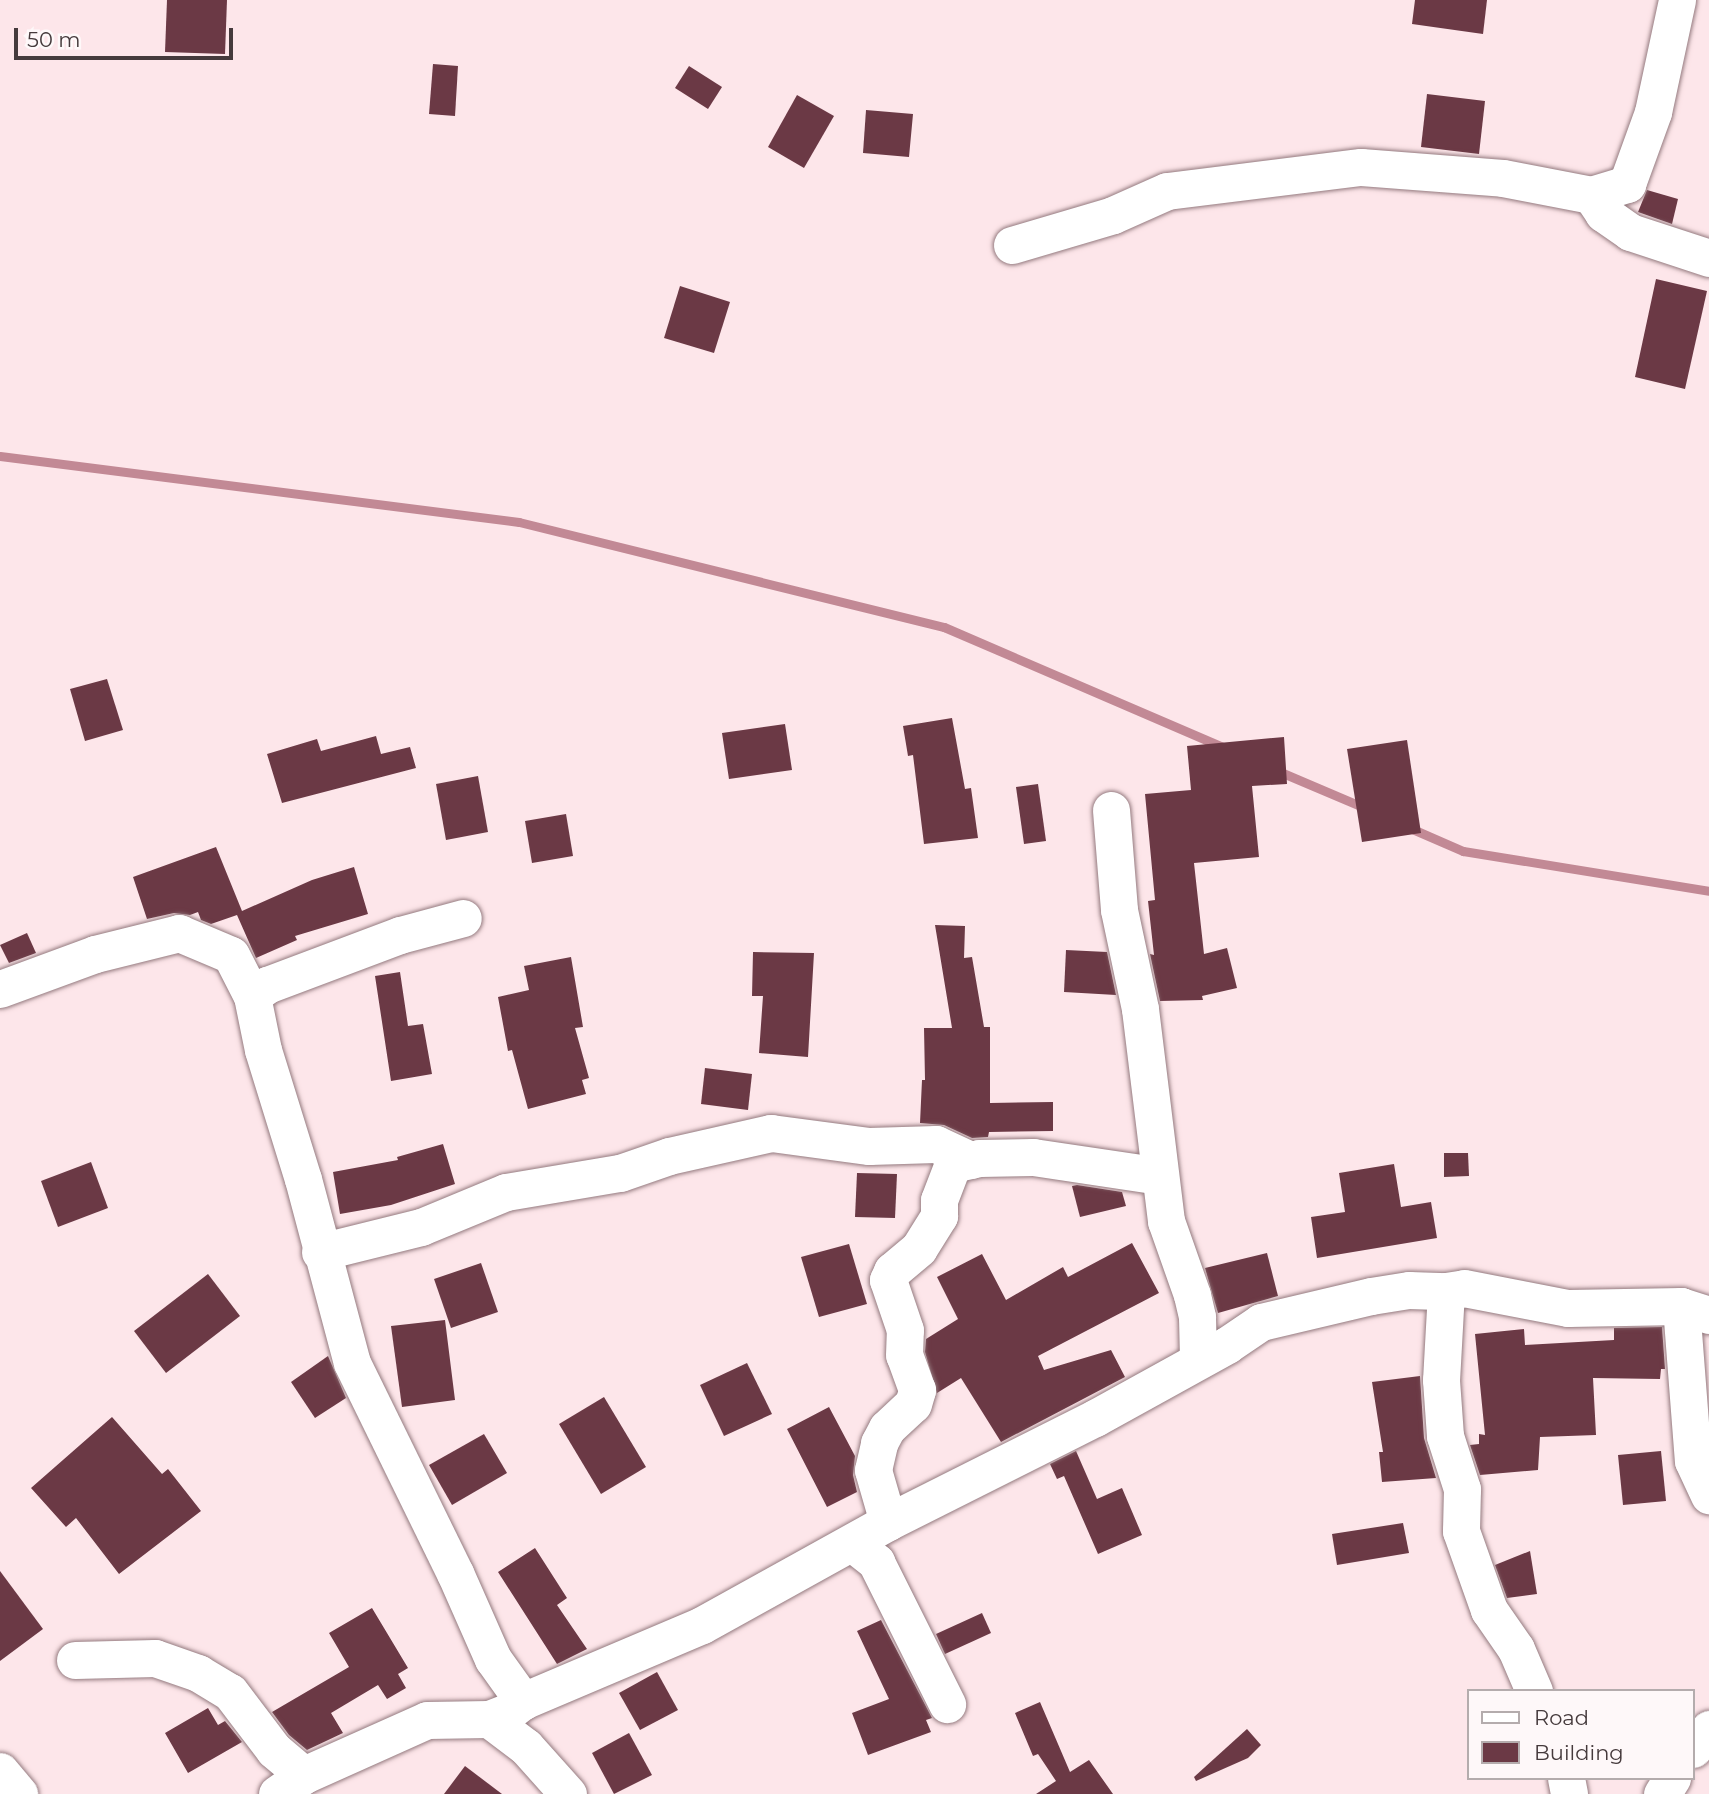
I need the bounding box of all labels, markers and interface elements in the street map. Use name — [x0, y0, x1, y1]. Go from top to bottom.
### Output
scale bar — [18, 14, 236, 58]
text: 50 m — [27, 27, 81, 52]
legend — [1468, 1689, 1695, 1780]
text: Road — [1534, 1705, 1589, 1730]
text: Building — [1534, 1740, 1624, 1765]

